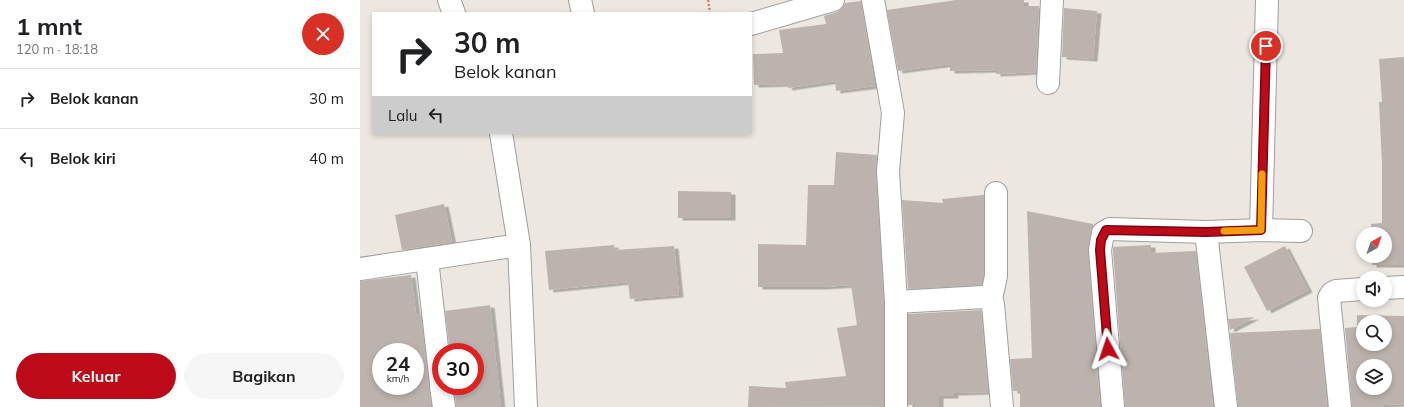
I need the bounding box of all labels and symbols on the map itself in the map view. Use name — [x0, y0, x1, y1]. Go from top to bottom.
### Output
pin — [1249, 29, 1283, 63]
north arrow — [1356, 227, 1392, 263]
position arrow — [1087, 328, 1129, 370]
speed limit sign: 30 — [432, 343, 484, 395]

